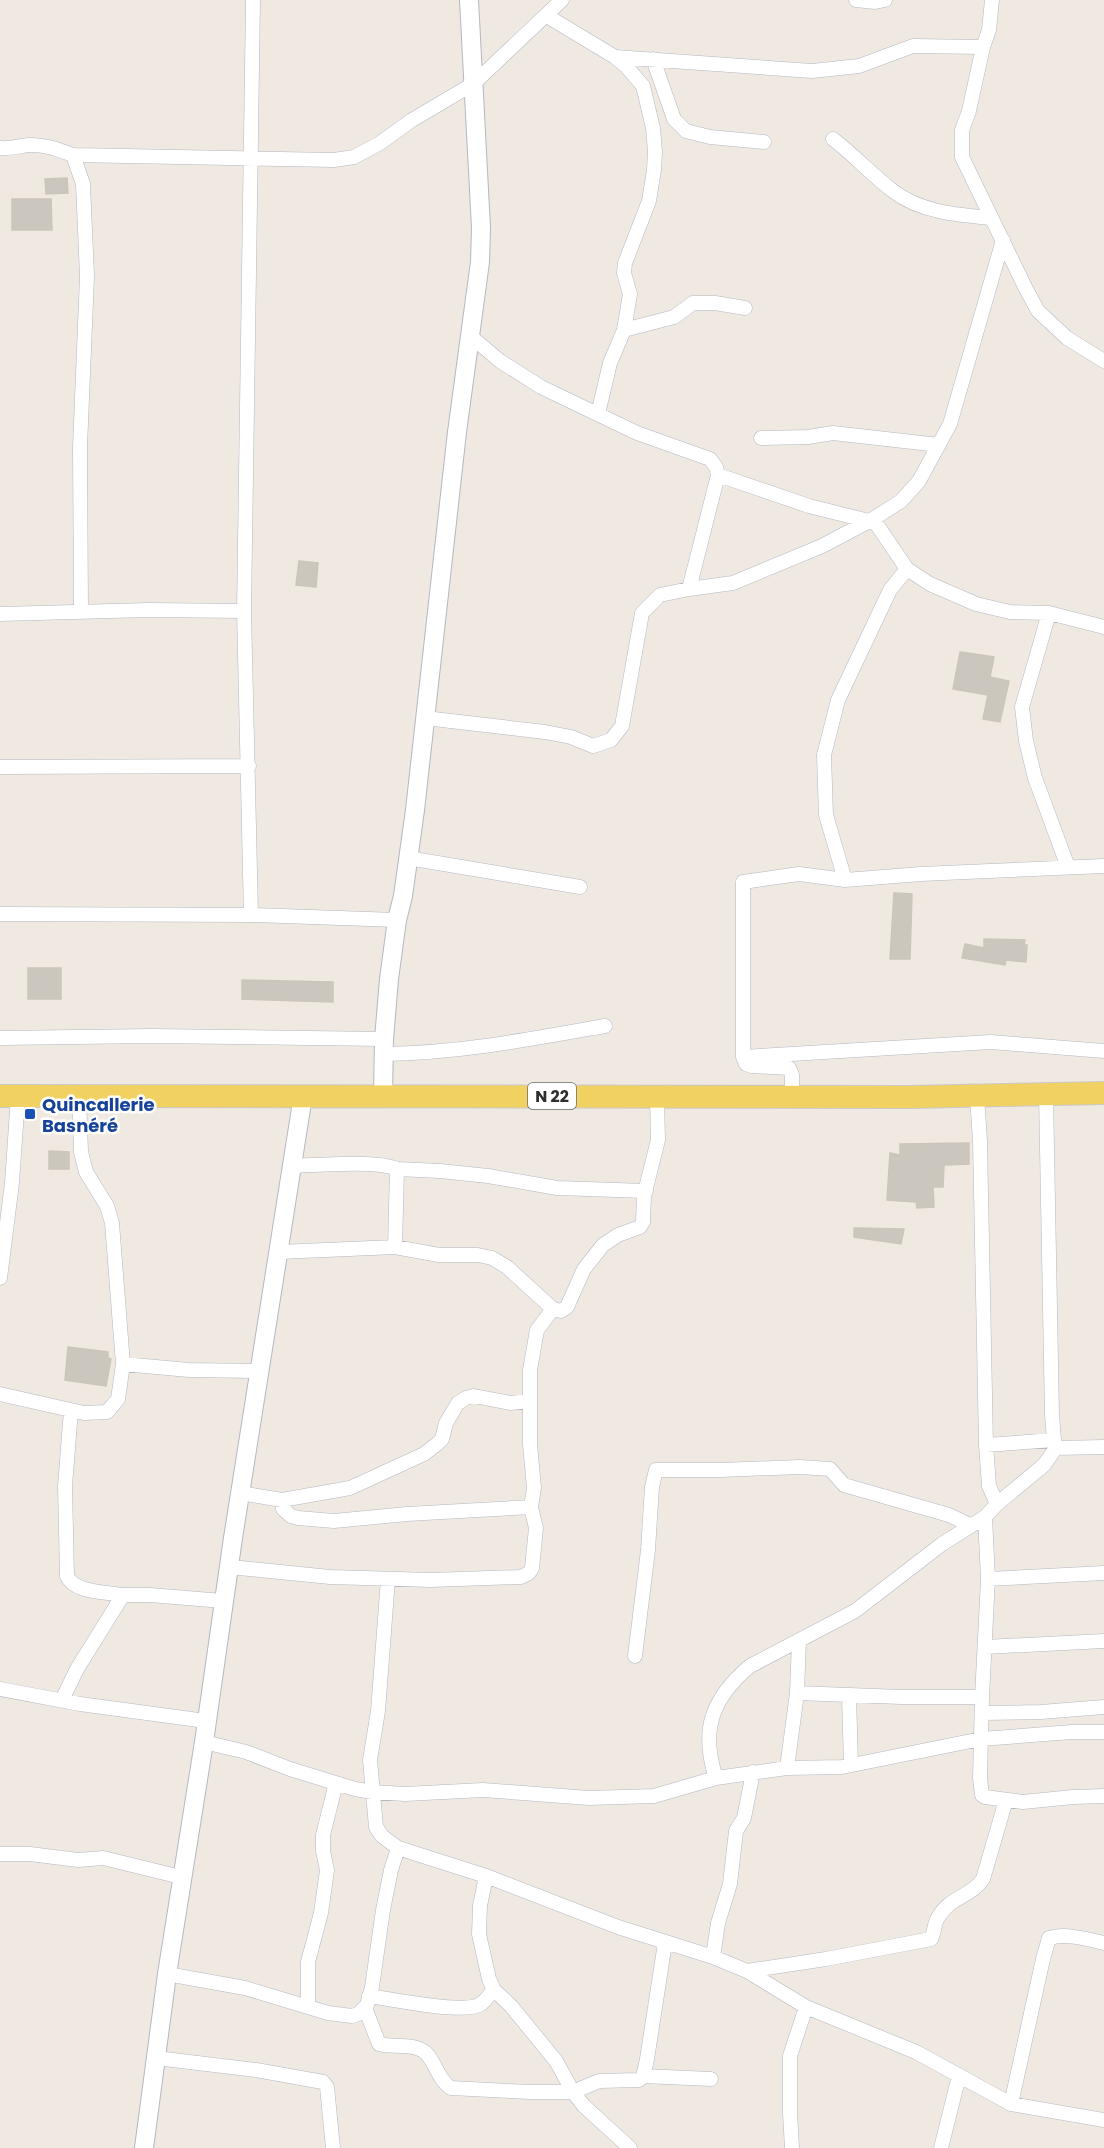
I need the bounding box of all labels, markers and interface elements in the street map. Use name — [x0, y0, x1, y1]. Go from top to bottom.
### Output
road number: N 22 — [528, 1083, 576, 1109]
place label: Quincallerie Basnéré — [42, 1092, 155, 1138]
marker: Quincallerie Basnéré — [23, 1107, 37, 1121]

